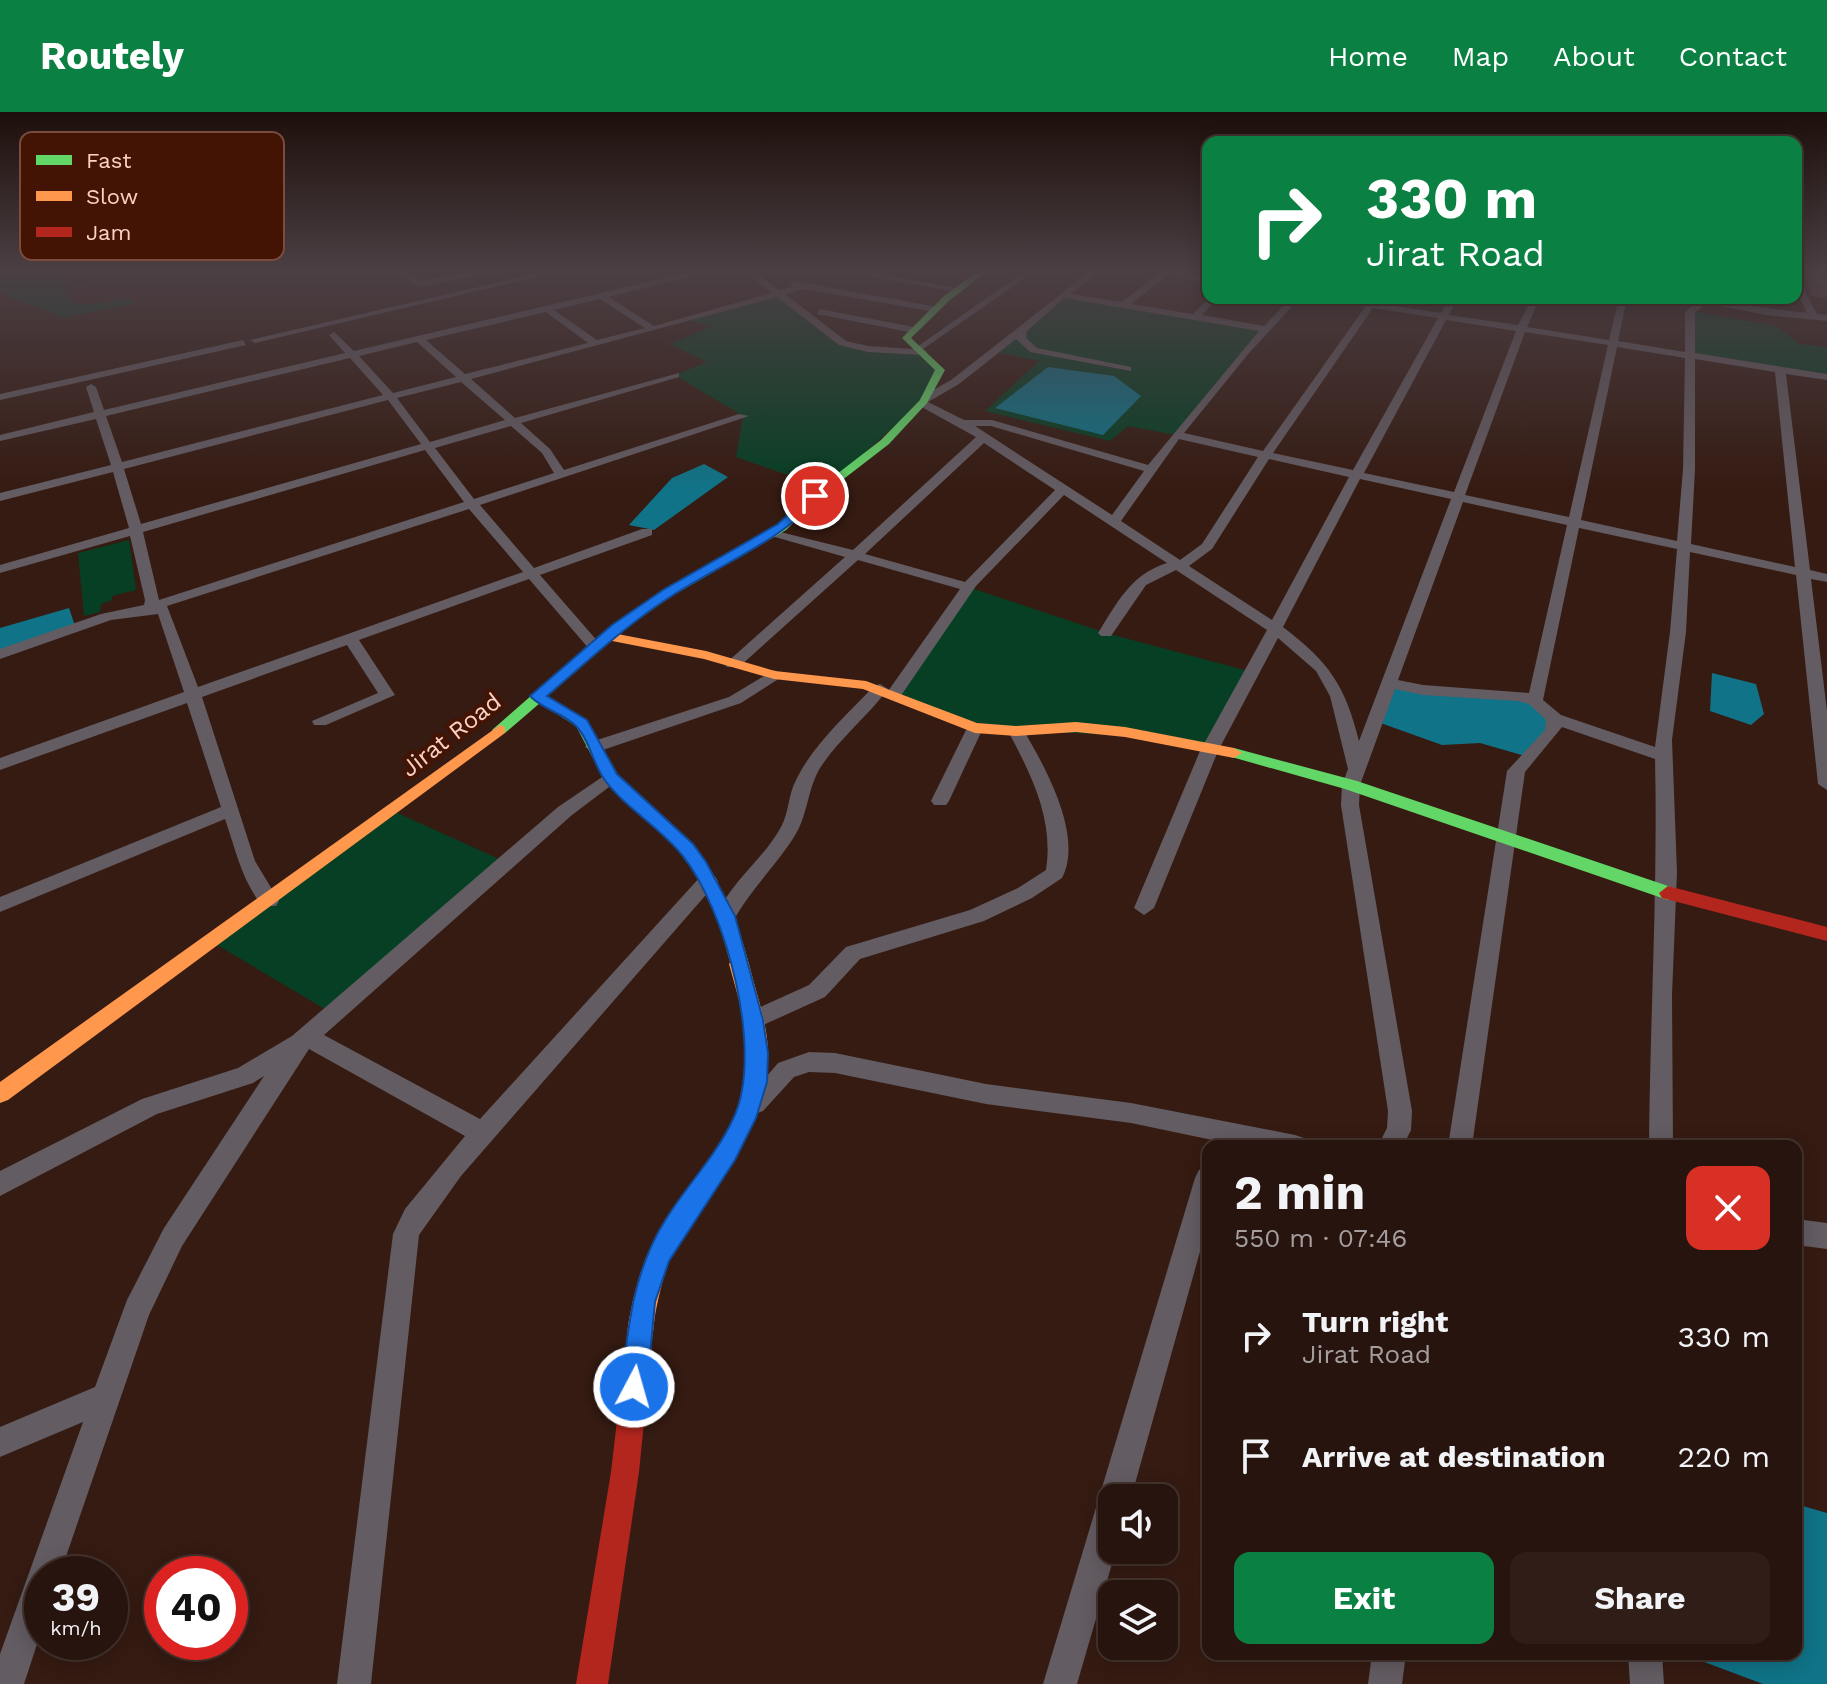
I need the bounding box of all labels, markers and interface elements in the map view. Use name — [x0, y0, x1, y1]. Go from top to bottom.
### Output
text: Routely — [40, 34, 184, 78]
text: Home — [1328, 40, 1408, 73]
text: Map — [1452, 40, 1509, 73]
text: About — [1553, 40, 1635, 73]
text: Contact — [1679, 40, 1787, 73]
legend — [20, 132, 284, 260]
text: Fast — [86, 148, 132, 173]
text: 330 m — [1366, 166, 1537, 232]
icon: right — [1234, 168, 1338, 272]
text: Slow — [86, 184, 138, 209]
text: Jam — [86, 220, 131, 245]
text: Jirat Road — [1366, 233, 1545, 275]
pin — [781, 462, 849, 530]
icon: arrive — [793, 474, 837, 518]
street label: Jirat Road — [395, 687, 507, 783]
text: 2 min — [1234, 1164, 1365, 1221]
button: close — [1686, 1166, 1770, 1250]
text: 550 m · 07:46 — [1234, 1223, 1407, 1253]
text: Turn right — [1302, 1304, 1448, 1339]
icon: right — [1234, 1314, 1278, 1358]
text: 330 m — [1678, 1319, 1770, 1354]
text: Jirat Road — [1302, 1339, 1431, 1369]
position arrow — [592, 1345, 676, 1429]
icon: arrive — [1234, 1434, 1278, 1478]
text: Arrive at destination — [1302, 1439, 1606, 1474]
text: 220 m — [1678, 1439, 1770, 1474]
map controls — [1098, 1484, 1178, 1660]
button: sound — [1098, 1484, 1178, 1564]
button: Exit — [1234, 1552, 1494, 1644]
button: Share — [1510, 1552, 1770, 1644]
speed limit sign: 40 — [144, 1556, 248, 1660]
text: 39 — [52, 1574, 100, 1621]
button: layers — [1098, 1580, 1178, 1660]
text: km/h — [50, 1616, 102, 1640]

